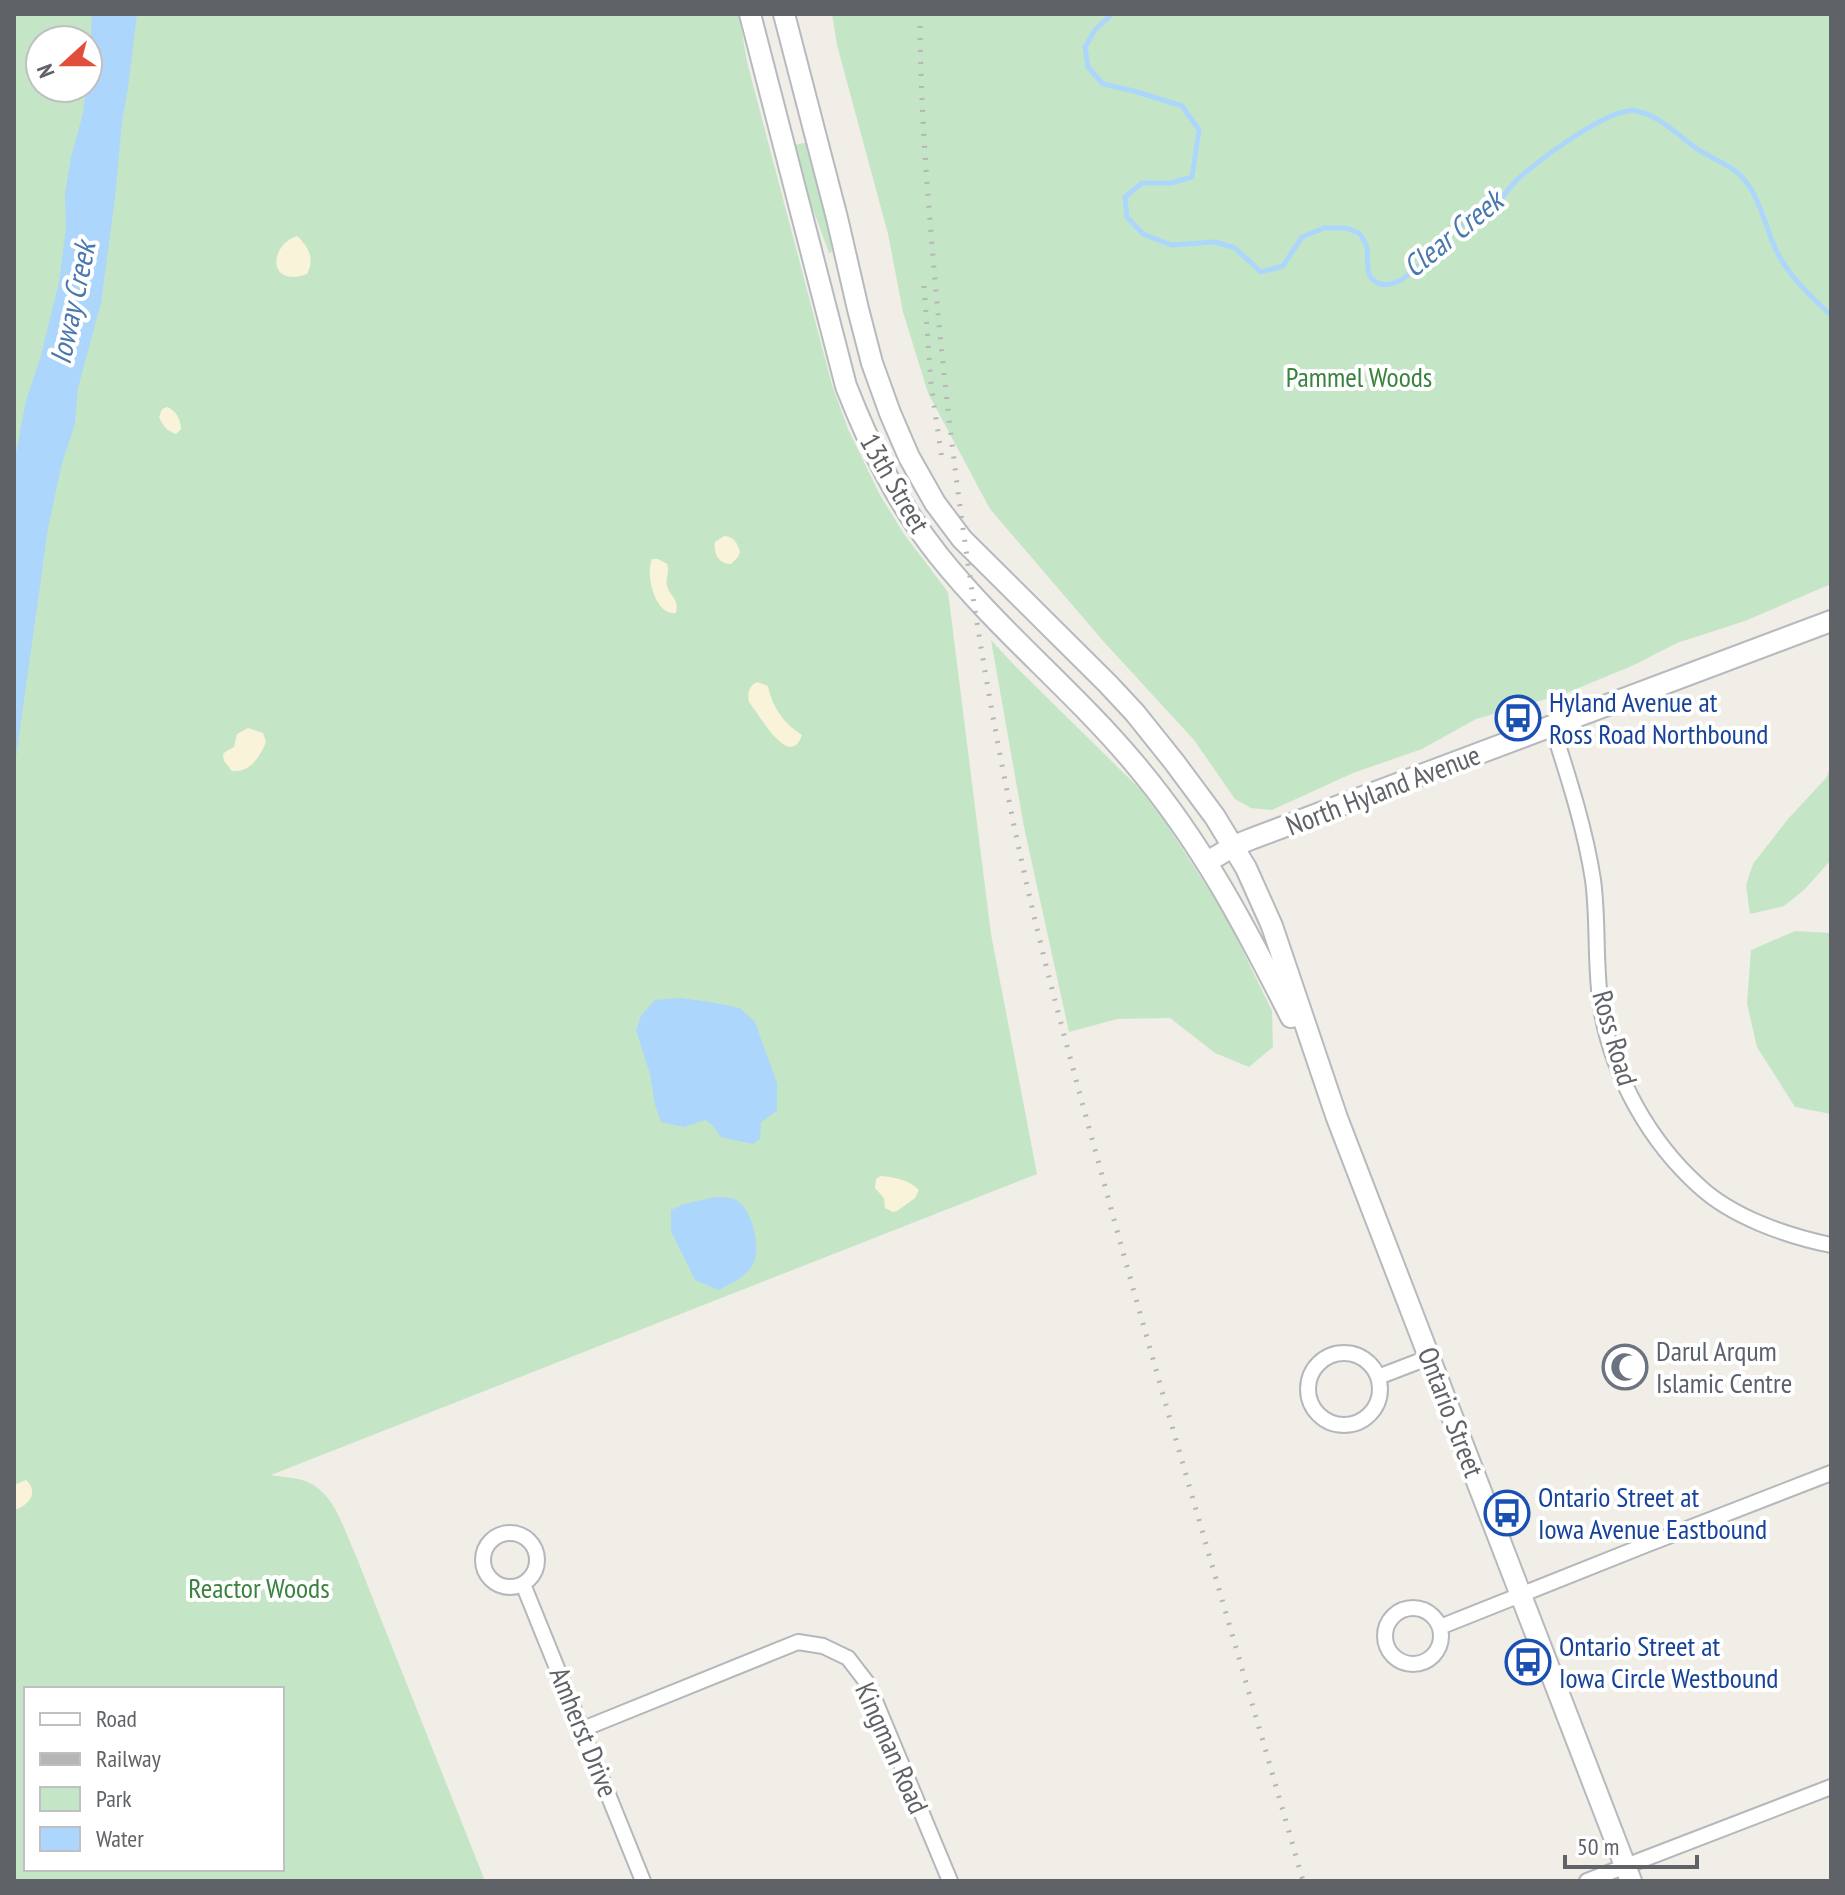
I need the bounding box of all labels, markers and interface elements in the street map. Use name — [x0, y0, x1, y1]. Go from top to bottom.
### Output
north arrow — [24, 24, 104, 104]
text: N — [30, 61, 61, 82]
water label: Clear Creek — [1394, 179, 1513, 285]
water label: Ioway Creek — [40, 235, 104, 367]
park label: Pammel Woods — [1286, 358, 1432, 395]
street label: 13th Street — [852, 426, 939, 540]
place label: Hyland Avenue at Ross Road Northbound — [1549, 683, 1768, 752]
bus stop icon: Hyland Avenue at Ross Road Northbound — [1494, 694, 1542, 742]
street label: North Hyland Avenue — [1280, 736, 1485, 844]
street label: Ross Road — [1584, 986, 1647, 1090]
place label: Darul Arqum Islamic Centre — [1656, 1332, 1792, 1401]
street label: Ontario Street — [1410, 1342, 1493, 1482]
mosque icon: Darul Arqum Islamic Centre — [1601, 1343, 1649, 1391]
place label: Ontario Street at Iowa Avenue Eastbound — [1538, 1478, 1767, 1547]
bus stop icon: Ontario Street at Iowa Avenue Eastbound — [1483, 1489, 1531, 1537]
park label: Reactor Woods — [188, 1569, 330, 1606]
place label: Ontario Street at Iowa Circle Westbound — [1559, 1627, 1779, 1696]
bus stop icon: Ontario Street at Iowa Circle Westbound — [1504, 1638, 1552, 1686]
street label: Amherst Drive — [542, 1661, 627, 1802]
street label: Kingman Road — [847, 1676, 938, 1819]
legend — [24, 1687, 284, 1871]
text: Road — [96, 1703, 137, 1734]
text: Railway — [96, 1743, 161, 1774]
text: Park — [96, 1783, 132, 1814]
scale bar — [1565, 1819, 1697, 1869]
text: Water — [96, 1823, 144, 1854]
text: 50 m — [1577, 1831, 1619, 1862]

